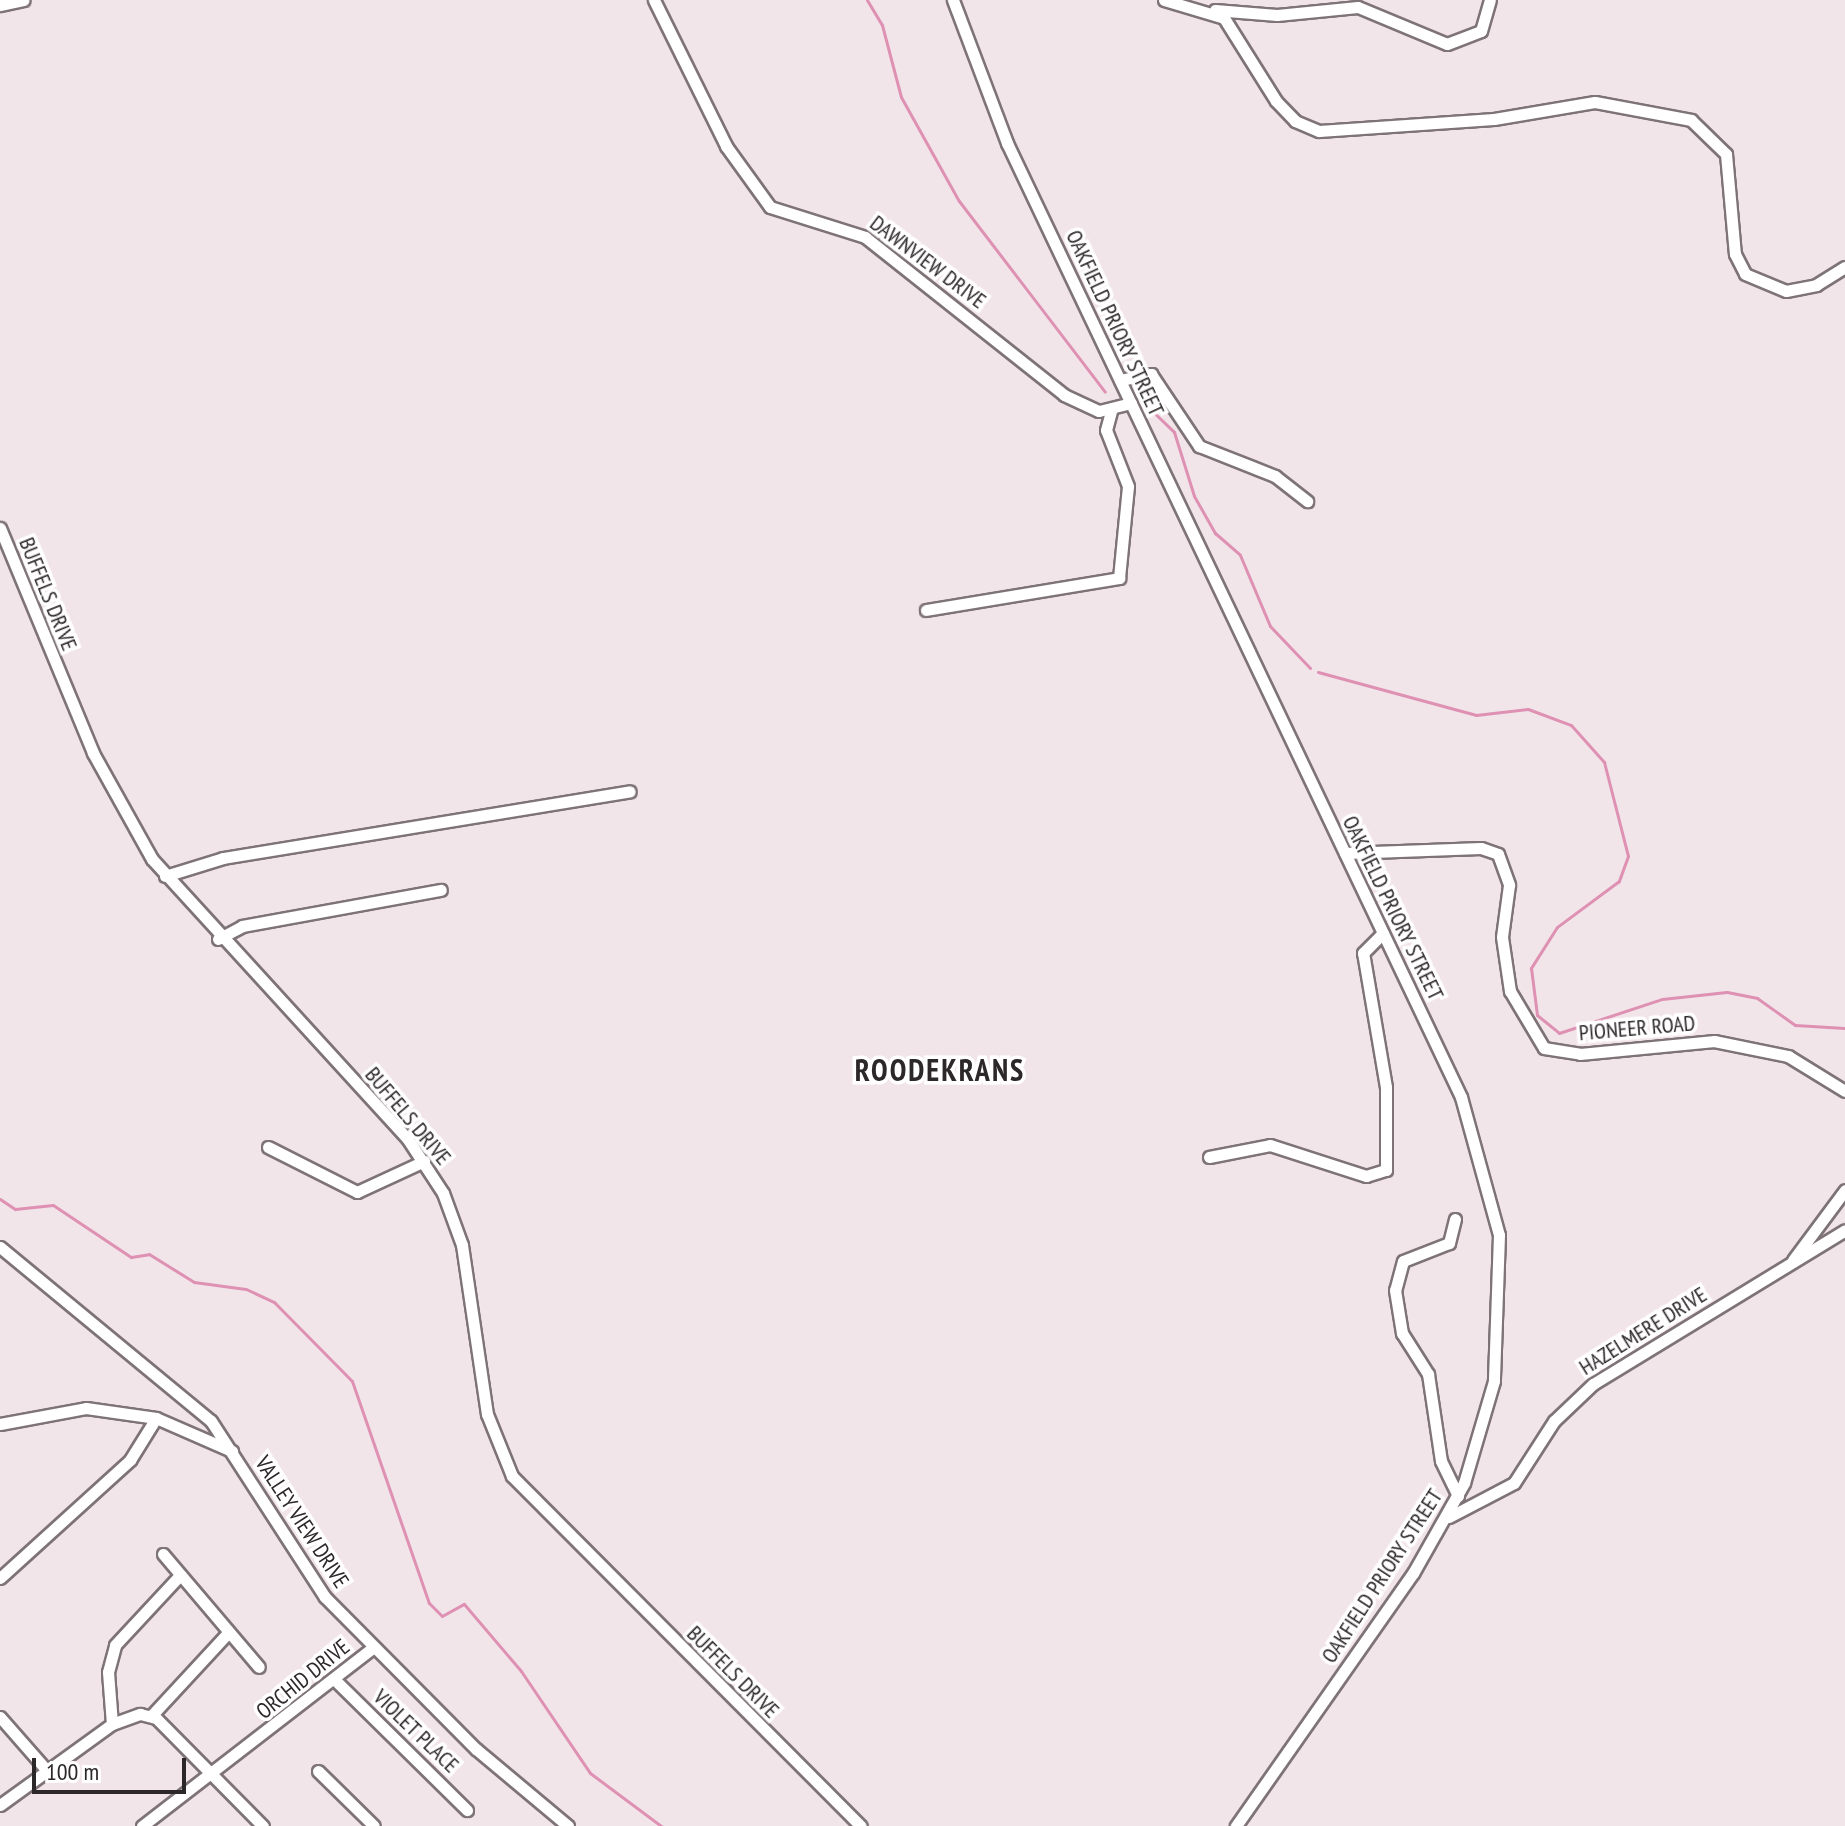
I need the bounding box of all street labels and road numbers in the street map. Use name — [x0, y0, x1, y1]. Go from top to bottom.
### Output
street label: DAWNVIEW DRIVE — [865, 210, 991, 314]
street label: OAKFIELD PRIORY STREET — [1060, 226, 1170, 420]
street label: BUFFELS DRIVE — [13, 534, 83, 654]
street label: OAKFIELD PRIORY STREET — [1337, 811, 1449, 1005]
street label: PIONEER ROAD — [1578, 1010, 1696, 1046]
street label: BUFFELS DRIVE — [359, 1062, 457, 1170]
street label: HAZELMERE DRIVE — [1574, 1281, 1712, 1381]
street label: VALLEY VIEW DRIVE — [249, 1451, 355, 1593]
street label: OAKFIELD PRIORY STREET — [1316, 1484, 1448, 1668]
street label: BUFFELS DRIVE — [681, 1620, 785, 1724]
street label: ORCHID DRIVE — [251, 1633, 355, 1725]
street label: VIOLET PLACE — [368, 1684, 464, 1778]

